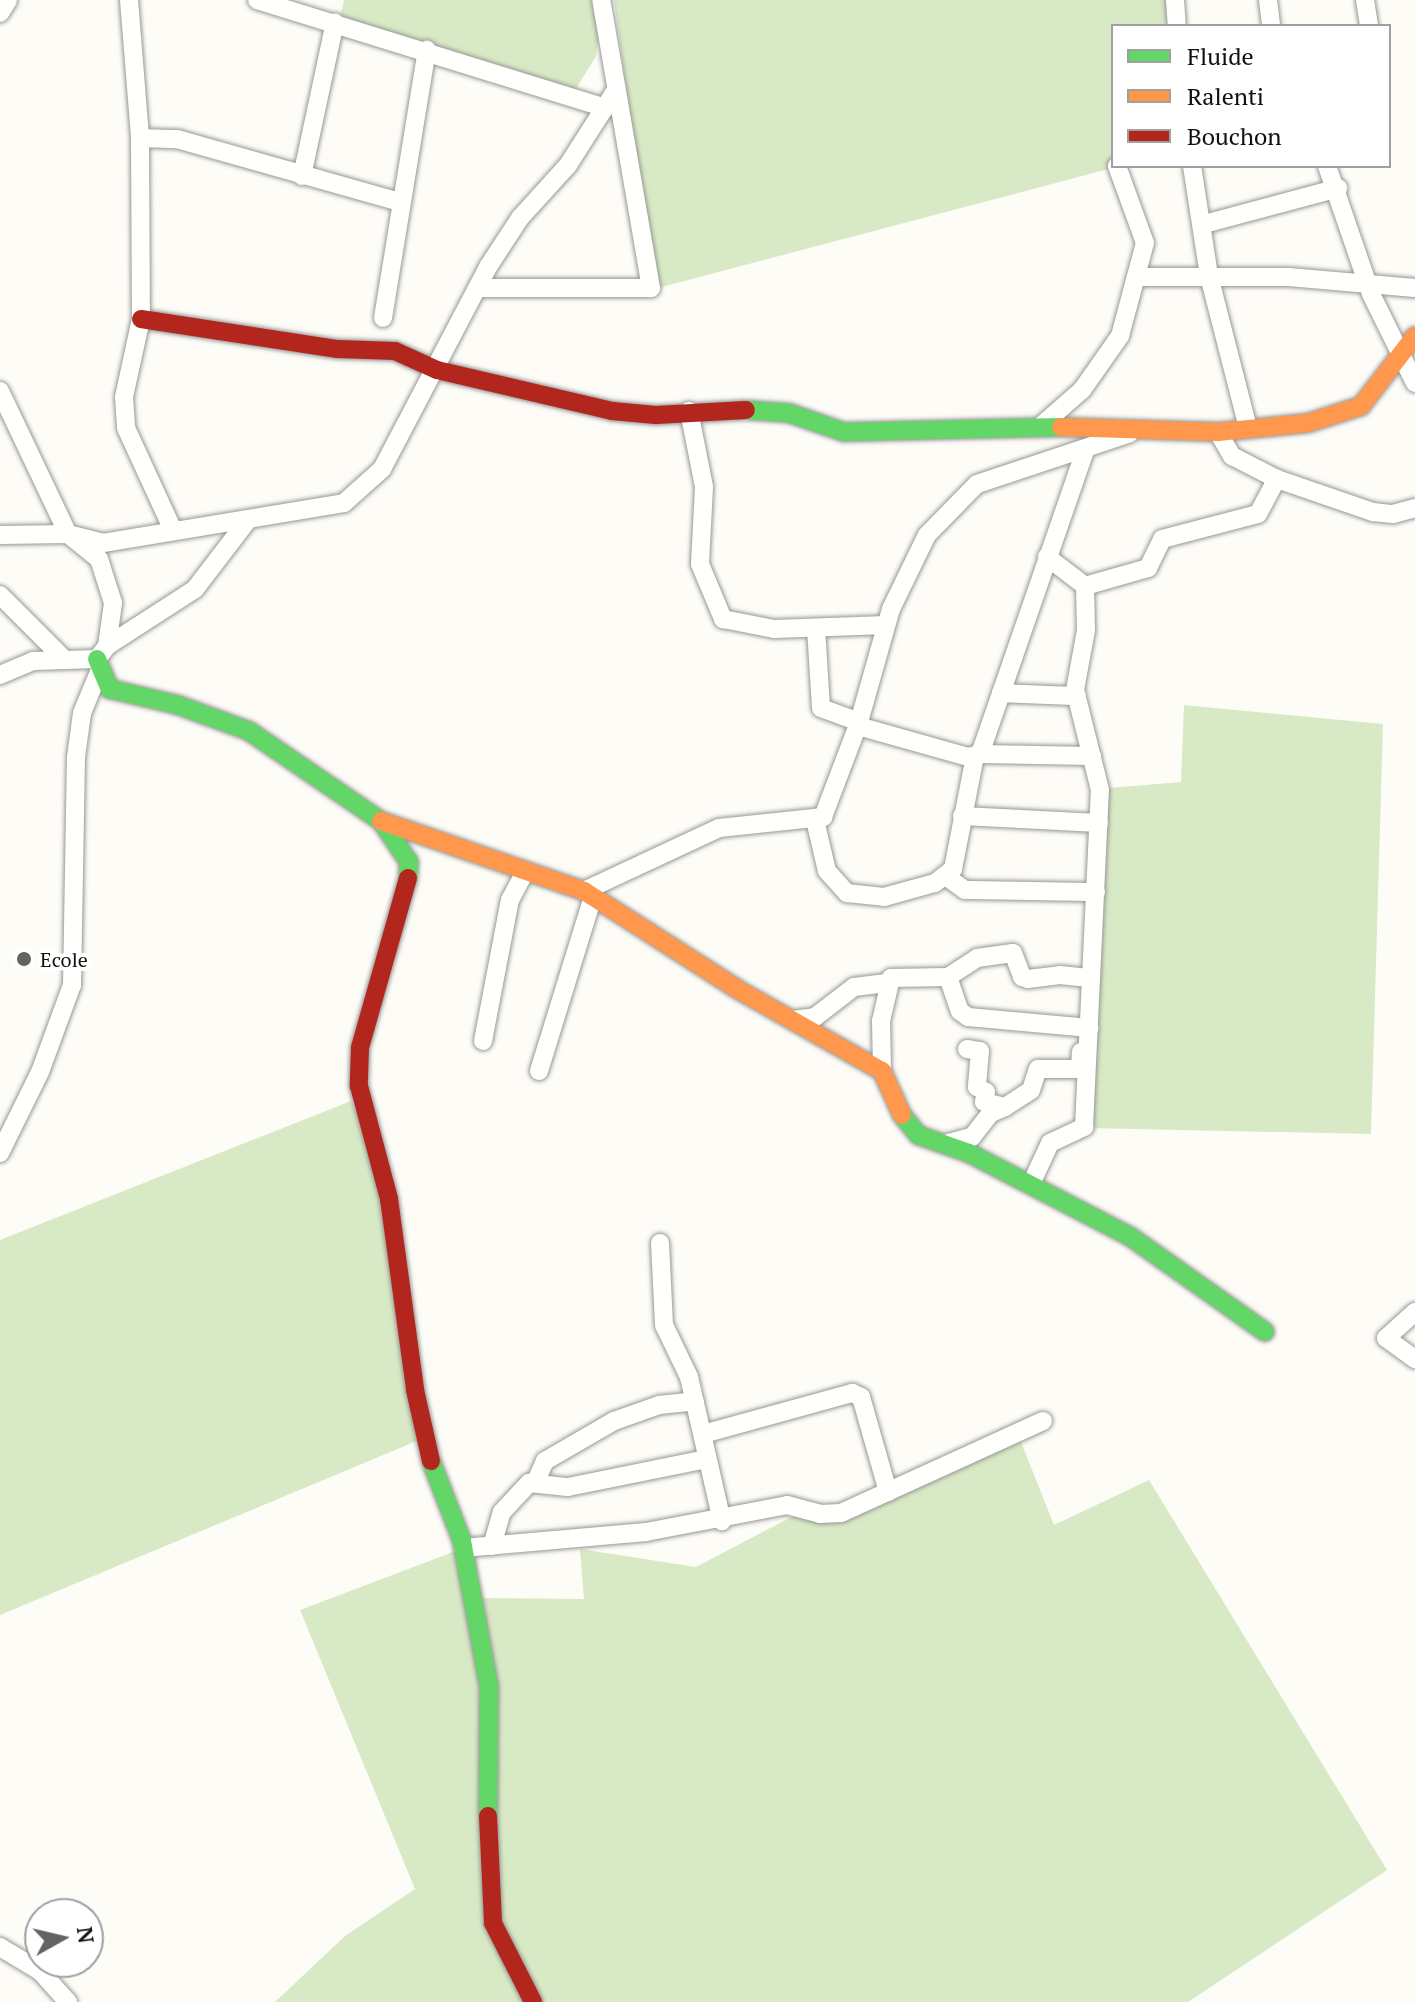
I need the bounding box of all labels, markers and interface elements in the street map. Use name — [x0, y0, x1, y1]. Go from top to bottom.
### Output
legend — [1111, 24, 1391, 168]
text: Fluide — [1187, 40, 1254, 72]
text: Ralenti — [1187, 80, 1264, 112]
text: Bouchon — [1187, 120, 1282, 152]
place label: Ecole — [40, 947, 88, 971]
marker: Ecole — [15, 950, 33, 968]
north arrow — [24, 1898, 104, 1978]
text: N — [71, 1925, 102, 1945]

